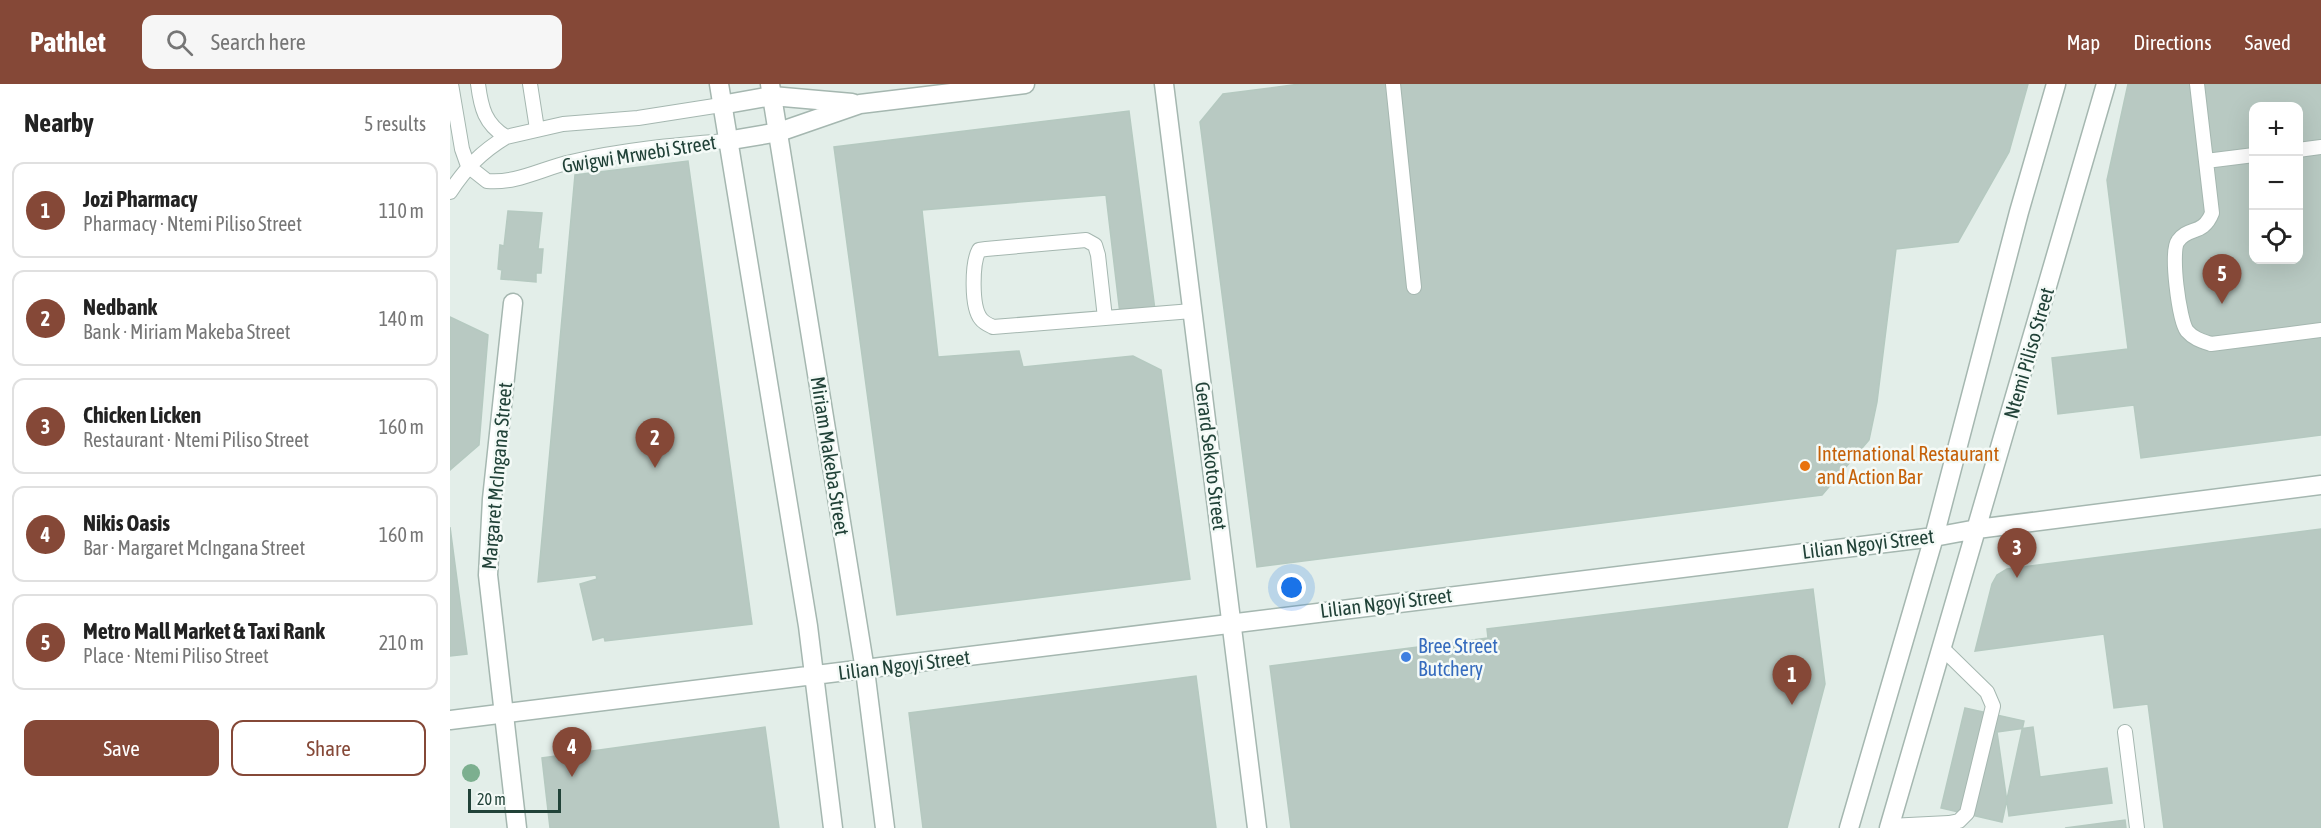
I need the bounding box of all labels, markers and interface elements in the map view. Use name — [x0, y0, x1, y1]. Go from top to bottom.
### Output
search box — [142, 15, 562, 69]
text: Pathlet — [30, 26, 106, 58]
icon: search — [163, 26, 196, 59]
text: Search here — [211, 29, 306, 55]
text: Map — [2066, 30, 2100, 54]
text: Directions — [2133, 30, 2212, 54]
text: Saved — [2245, 30, 2291, 54]
map controls — [2249, 102, 2303, 264]
button: + — [2249, 102, 2303, 156]
text: Nearby — [24, 108, 94, 138]
text: 5 results — [364, 112, 426, 135]
street label: Gwigwi Mrwebi Street — [560, 130, 718, 177]
button: − — [2249, 156, 2303, 210]
text: Jozi Pharmacy — [83, 186, 198, 212]
text: 1 — [41, 199, 50, 222]
text: 110 m — [379, 199, 424, 222]
button: locate — [2249, 210, 2303, 264]
text: Pharmacy · Ntemi Piliso Street — [83, 212, 302, 235]
pin: 5 — [2202, 254, 2242, 304]
street label: Ntemi Piliso Street — [1999, 285, 2058, 421]
text: Nedbank — [83, 294, 157, 320]
text: 2 — [41, 307, 50, 330]
text: 140 m — [379, 307, 424, 330]
text: Bank · Miriam Makeba Street — [83, 320, 291, 343]
street label: Miriam Makeba Street — [807, 375, 854, 537]
street label: Gerard Sekoto Street — [1191, 380, 1232, 532]
street label: Margaret McIngana Street — [477, 381, 516, 570]
text: Chicken Licken — [83, 402, 201, 428]
text: 3 — [41, 415, 50, 438]
text: 160 m — [379, 415, 424, 438]
pin: 2 — [636, 418, 674, 468]
text: Restaurant · Ntemi Piliso Street — [83, 428, 309, 451]
place label: International Restaurant and Action Bar — [1817, 442, 1999, 488]
marker: International Restaurant and Action Bar — [1798, 459, 1812, 473]
text: Nikis Oasis — [83, 510, 170, 536]
text: 4 — [41, 523, 50, 546]
text: 160 m — [379, 523, 424, 546]
street label: Lilian Ngoyi Street — [1801, 524, 1935, 563]
pin: 3 — [1998, 528, 2036, 578]
text: Bar · Margaret McIngana Street — [83, 536, 305, 559]
your location — [1277, 573, 1306, 602]
street label: Lilian Ngoyi Street — [1319, 583, 1453, 622]
text: Metro Mall Market & Taxi Rank — [83, 618, 325, 644]
text: 5 — [41, 631, 50, 654]
text: 210 m — [379, 631, 424, 654]
place label: Bree Street Butchery — [1418, 634, 1498, 680]
text: Place · Ntemi Piliso Street — [83, 644, 269, 667]
street label: Lilian Ngoyi Street — [837, 645, 971, 684]
marker: Bree Street Butchery — [1399, 650, 1413, 664]
pin: 1 — [1772, 656, 1812, 705]
button: Save — [24, 720, 219, 776]
button: Share — [231, 720, 426, 776]
pin: 4 — [552, 728, 592, 777]
scale bar — [468, 786, 561, 814]
text: 20 m — [477, 790, 506, 808]

